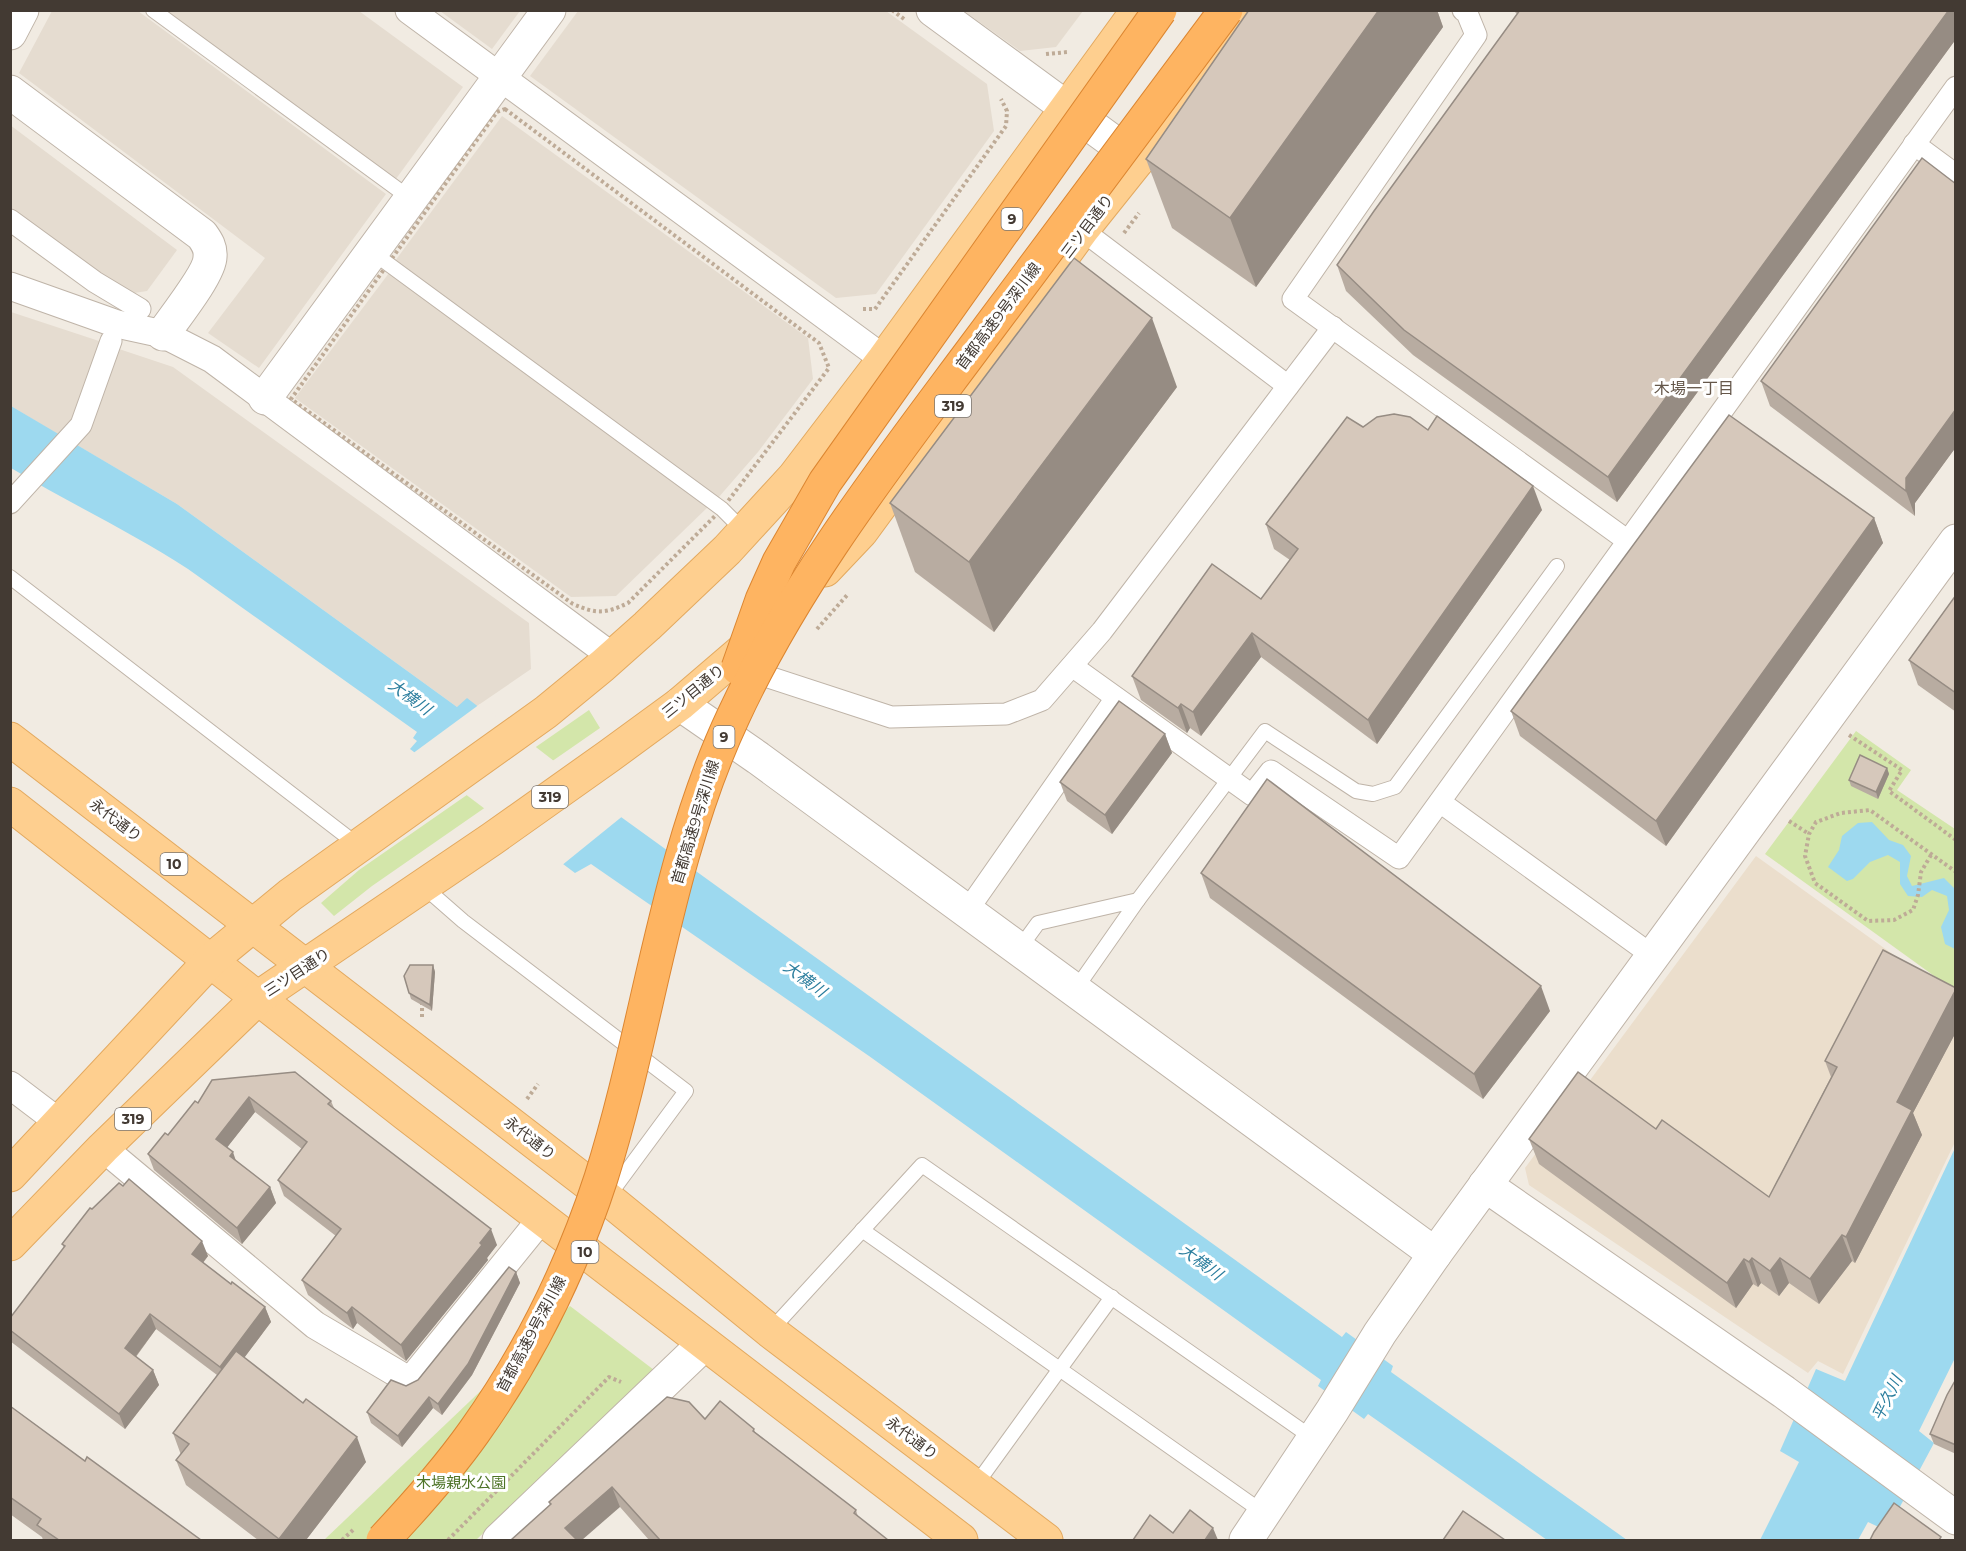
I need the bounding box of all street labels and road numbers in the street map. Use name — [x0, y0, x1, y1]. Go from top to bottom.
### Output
street label: 三ツ目通り — [1057, 190, 1117, 262]
road number: 9 — [1002, 208, 1022, 230]
street label: 首都高速9号深川線 — [952, 259, 1044, 373]
road number: 319 — [935, 395, 971, 417]
street label: 三ツ目通り — [658, 660, 728, 722]
road number: 9 — [714, 726, 734, 748]
street label: 首都高速9号深川線 — [667, 757, 723, 887]
road number: 319 — [532, 786, 568, 808]
street label: 永代通り — [86, 794, 146, 846]
road number: 10 — [160, 853, 188, 875]
street label: 三ツ目通り — [260, 944, 334, 1000]
road number: 319 — [115, 1108, 151, 1130]
street label: 永代通り — [501, 1112, 559, 1164]
road number: 10 — [572, 1241, 598, 1263]
street label: 首都高速9号深川線 — [492, 1273, 570, 1395]
street label: 永代通り — [882, 1412, 942, 1464]

